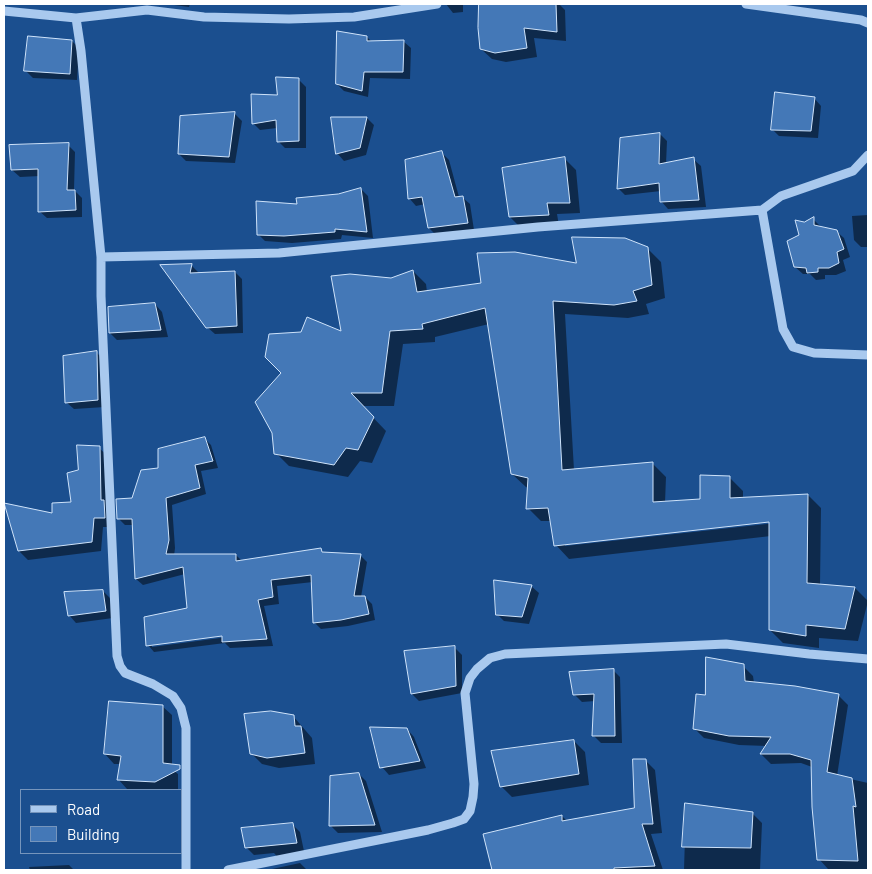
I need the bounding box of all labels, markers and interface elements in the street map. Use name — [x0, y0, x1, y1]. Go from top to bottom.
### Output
legend — [20, 789, 182, 854]
text: Road — [67, 800, 100, 818]
text: Building — [67, 825, 120, 843]

